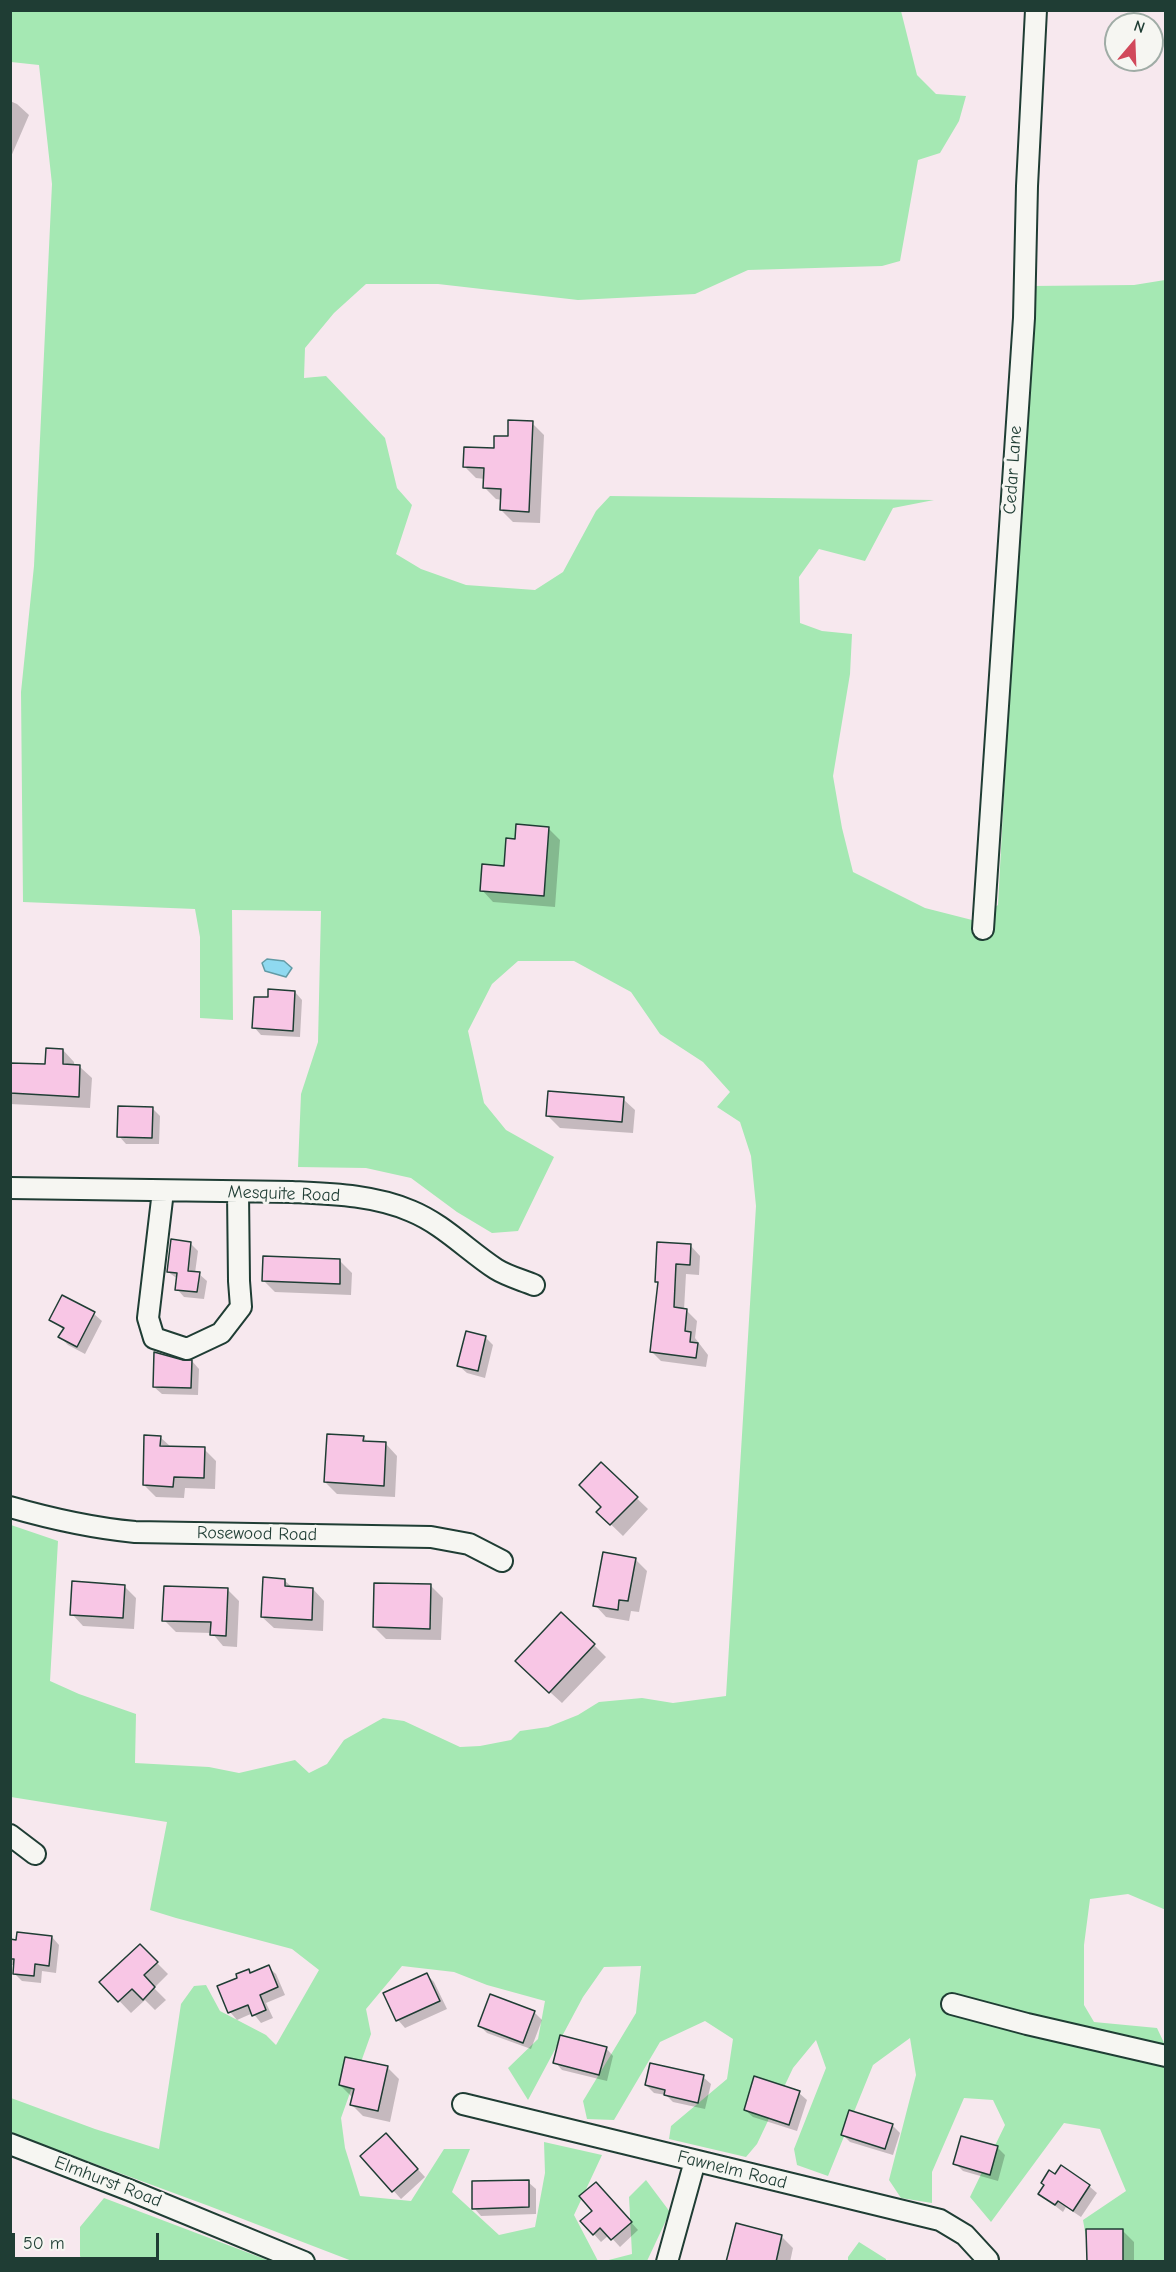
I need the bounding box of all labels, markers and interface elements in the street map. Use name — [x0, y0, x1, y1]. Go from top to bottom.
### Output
north arrow — [1104, 12, 1164, 72]
text: N — [1131, 17, 1147, 37]
street label: Cedar Lane — [999, 425, 1027, 515]
street label: Mesquite Road — [227, 1181, 341, 1207]
street label: Rosewood Road — [197, 1522, 317, 1546]
street label: Fawnelm Road — [675, 2146, 789, 2194]
street label: Elmhurst Road — [51, 2152, 165, 2212]
scale bar — [15, 2221, 162, 2259]
text: 50 m — [23, 2233, 65, 2254]

